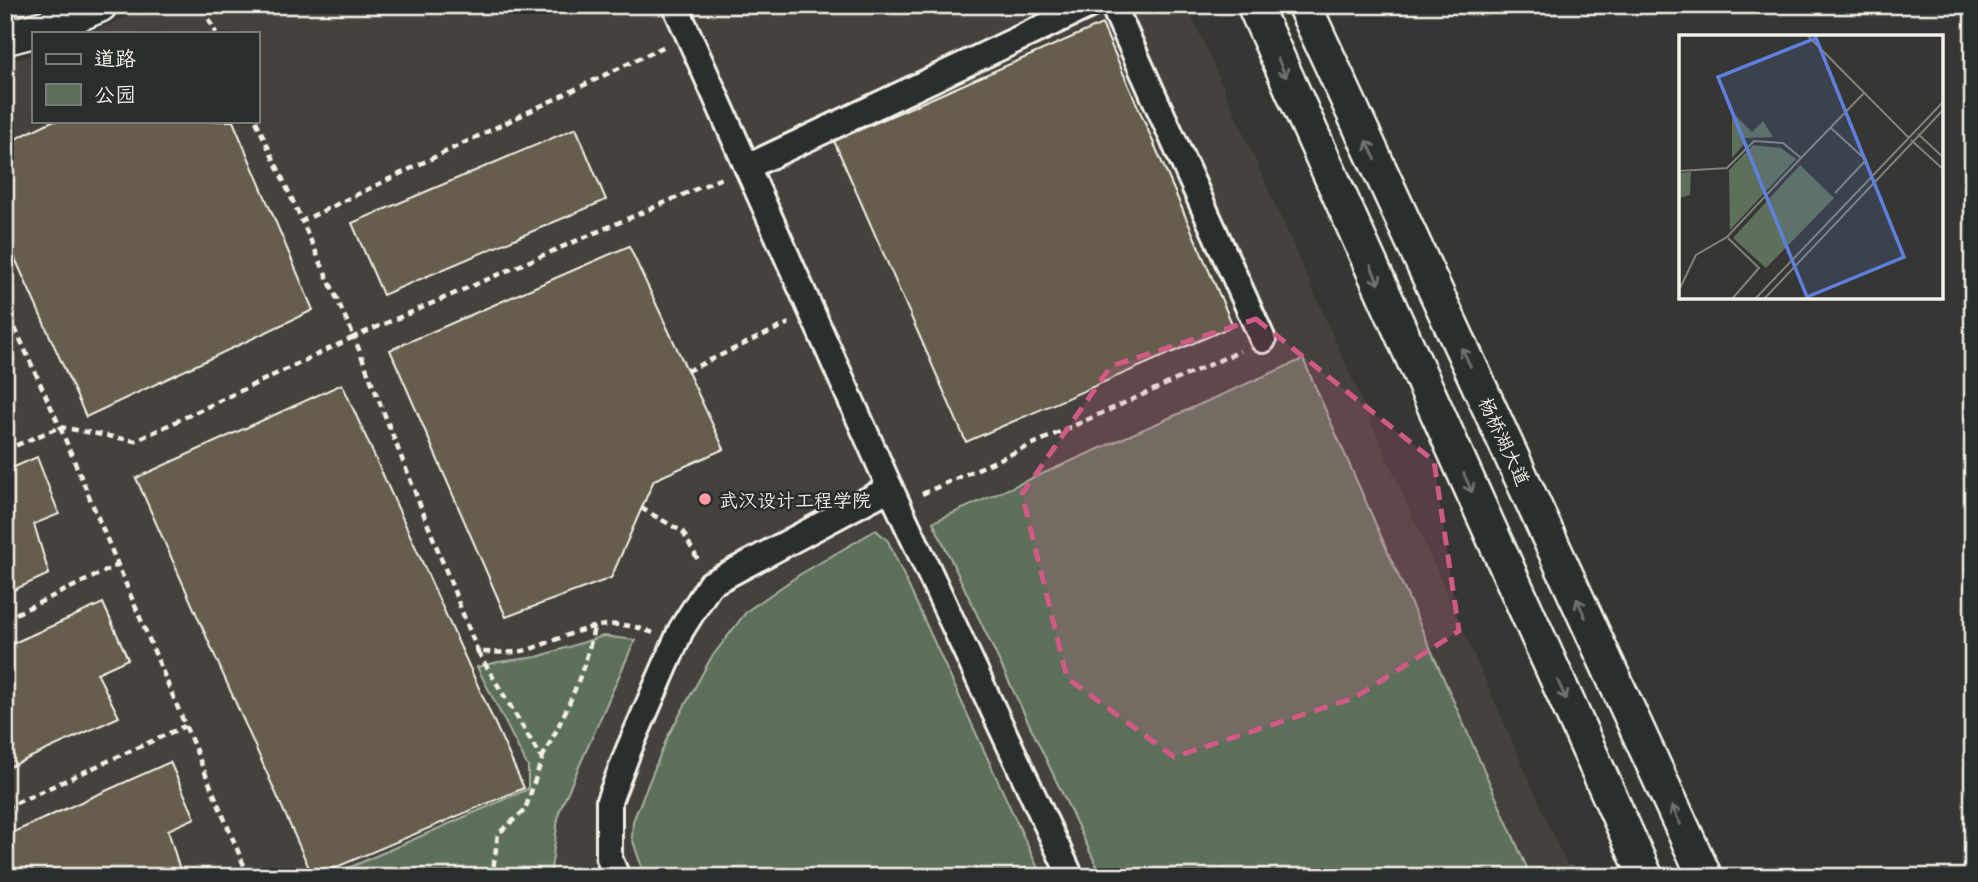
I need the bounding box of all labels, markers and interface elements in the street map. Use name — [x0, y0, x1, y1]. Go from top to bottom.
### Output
legend — [32, 32, 259, 122]
inset map — [1679, 35, 1943, 299]
text: 道路 — [94, 44, 136, 71]
one-way arrow — [1276, 56, 1289, 78]
text: 公园 — [94, 80, 136, 107]
one-way arrow — [1364, 140, 1377, 161]
one-way arrow — [1369, 264, 1382, 285]
one-way arrow — [1459, 347, 1472, 368]
street label: 杨桥湖大道 — [1474, 393, 1536, 489]
one-way arrow — [1462, 471, 1475, 493]
place label: 武汉设计工程学院 — [719, 487, 871, 512]
marker: 武汉设计工程学院 — [697, 491, 713, 507]
one-way arrow — [1574, 598, 1588, 619]
one-way arrow — [1556, 679, 1569, 700]
one-way arrow — [1669, 805, 1682, 826]

